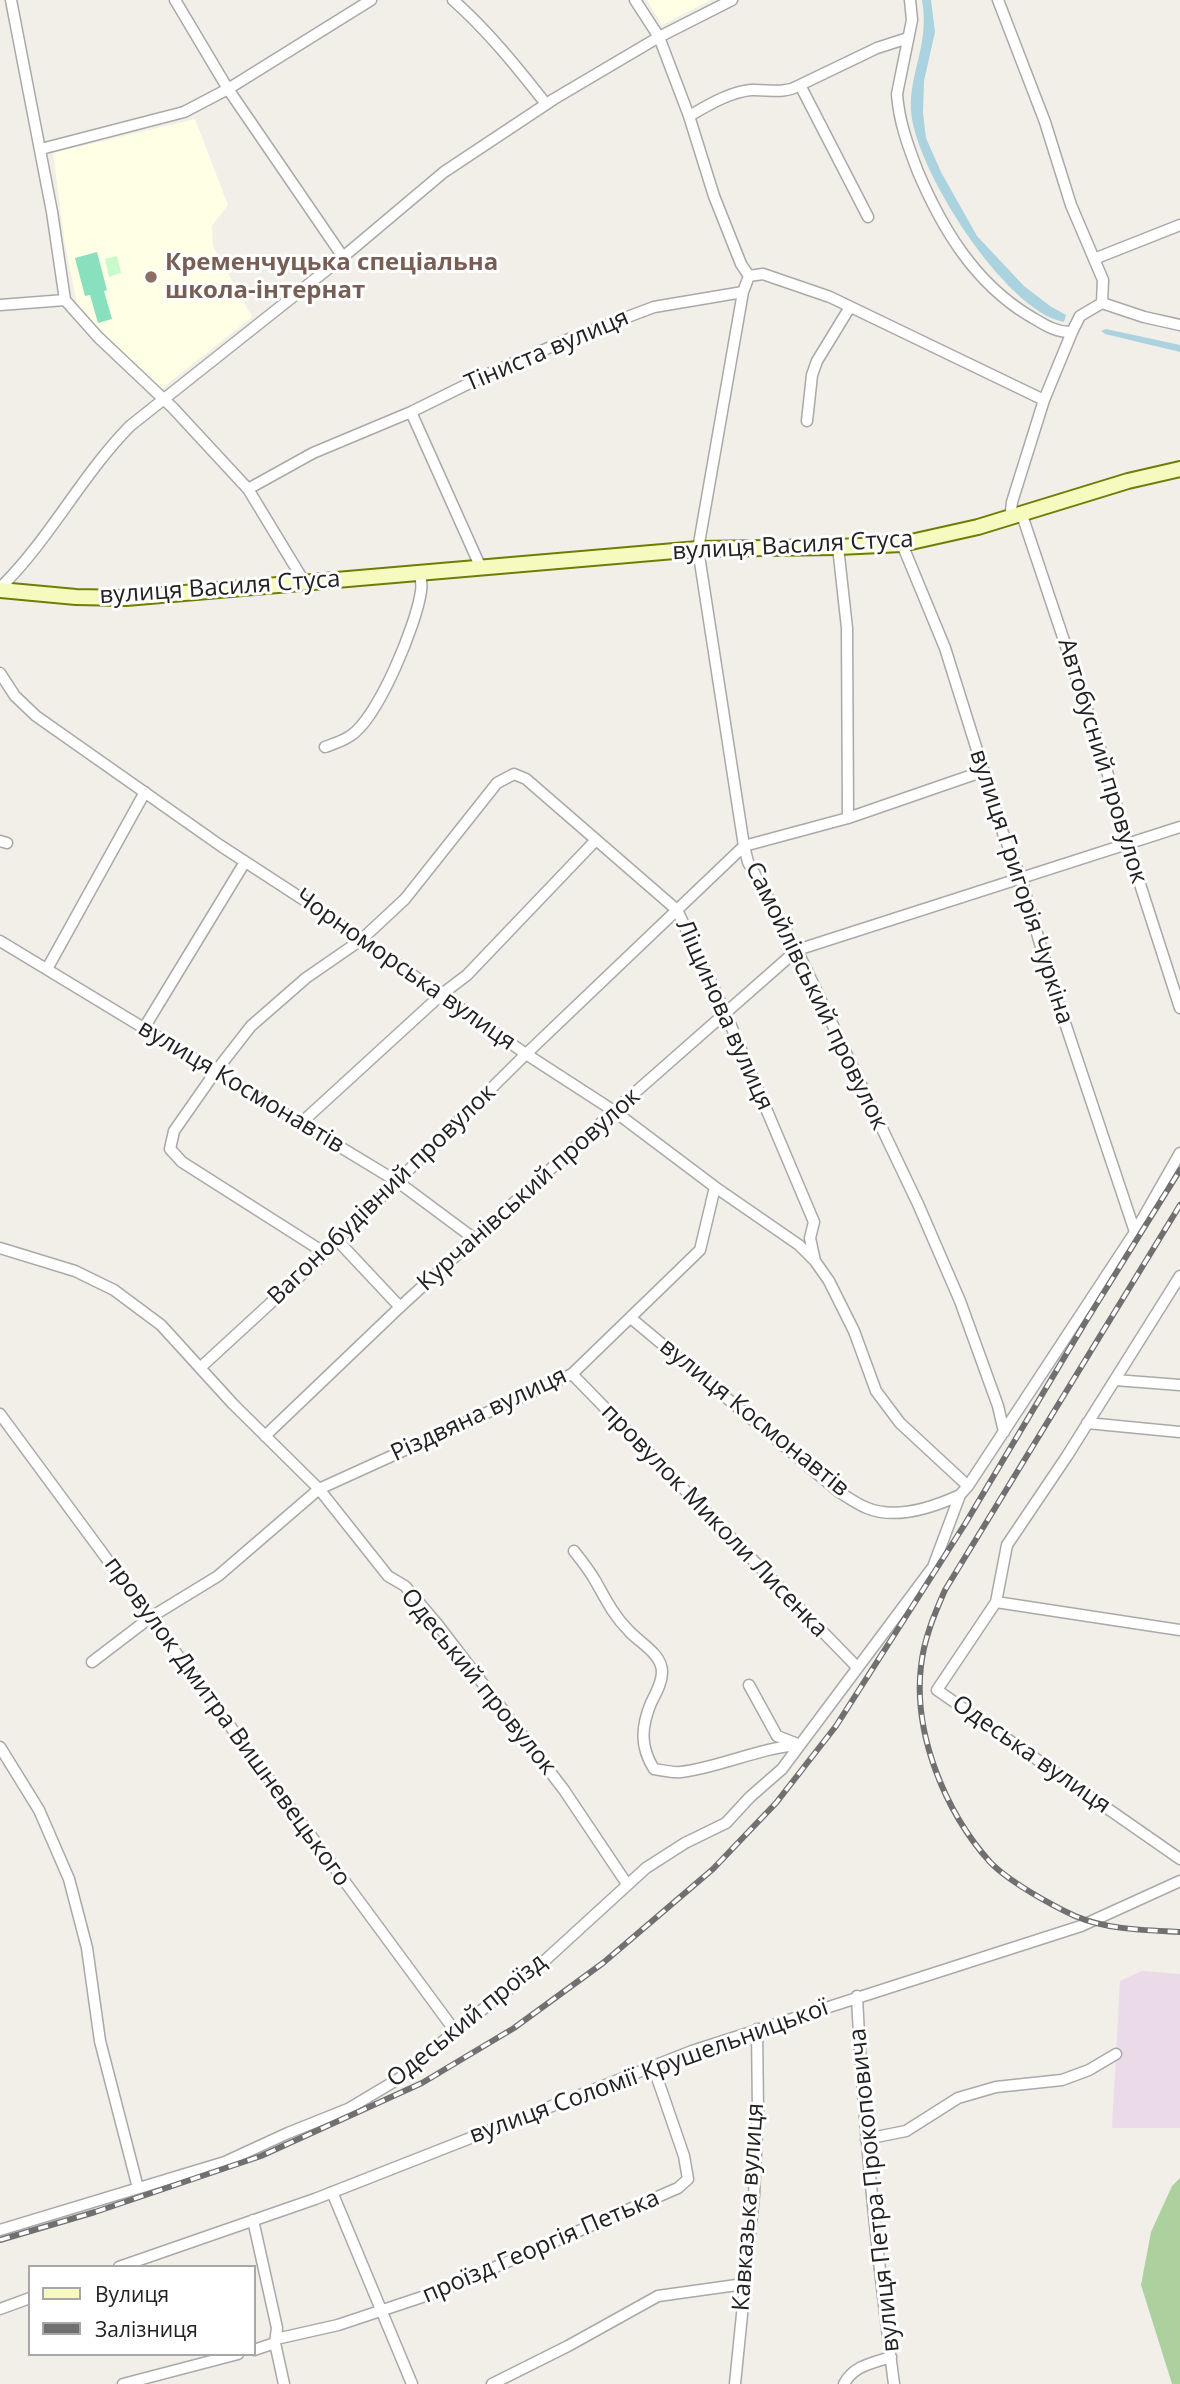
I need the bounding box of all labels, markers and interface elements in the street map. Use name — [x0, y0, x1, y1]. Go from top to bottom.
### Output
place label: Кременчуцька спеціальна школа-інтернат — [165, 249, 498, 305]
marker: Кременчуцька спеціальна школа-інтернат — [143, 269, 159, 285]
street label: Тіниста вулиця — [461, 304, 633, 398]
street label: вулиця Василя Стуса — [672, 525, 914, 567]
street label: вулиця Василя Стуса — [99, 565, 341, 611]
street label: Автобусний провулок — [1051, 635, 1153, 887]
street label: вулиця Григорія Чуркіна — [963, 746, 1079, 1028]
street label: Самойлівський провулок — [739, 857, 893, 1135]
street label: Чорноморська вулиця — [289, 883, 521, 1057]
street label: Ліщинова вулиця — [669, 915, 779, 1115]
street label: вулиця Космонавтів — [133, 1014, 349, 1160]
street label: Вагонобудівний провулок — [262, 1079, 502, 1311]
street label: Курчанівський провулок — [412, 1082, 646, 1298]
street label: вулиця Космонавтів — [653, 1333, 855, 1503]
street label: Різдвяна вулиця — [386, 1362, 572, 1468]
street label: провулок Миколи Лисенка — [595, 1398, 833, 1644]
street label: провулок Дмитра Вишневецького — [98, 1552, 356, 1892]
street label: Одеський провулок — [394, 1583, 562, 1781]
street label: Одеська вулиця — [946, 1690, 1116, 1820]
street label: Одеський проїзд — [382, 1948, 552, 2094]
street label: вулиця Соломії Крушельницької — [466, 1994, 832, 2150]
street label: вулиця Петра Прокоповича — [844, 2027, 906, 2353]
street label: Кавказька вулиця — [727, 2102, 771, 2312]
street label: проїзд Георгія Петька — [418, 2184, 664, 2310]
legend — [28, 2265, 256, 2356]
text: Вулиця — [95, 2280, 169, 2308]
text: Залізниця — [95, 2315, 198, 2343]

